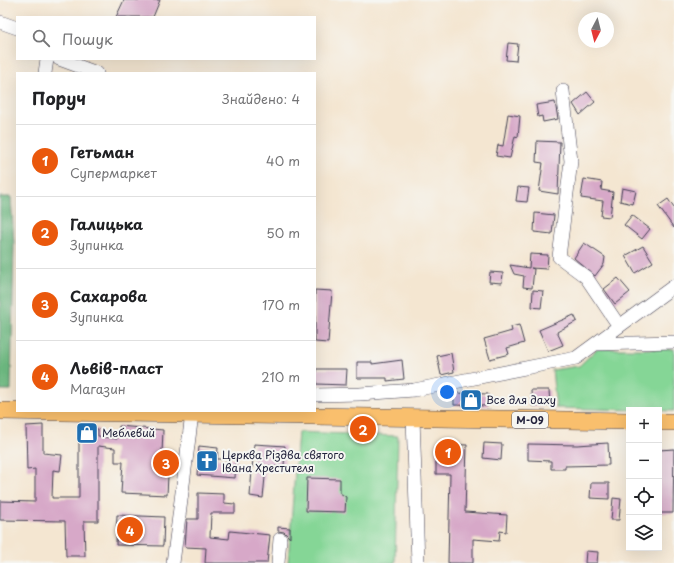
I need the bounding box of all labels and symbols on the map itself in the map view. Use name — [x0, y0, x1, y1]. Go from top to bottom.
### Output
north arrow — [578, 12, 614, 48]
your location — [437, 382, 457, 402]
shop icon: Все для даху — [458, 387, 484, 413]
place label: Все для даху — [486, 391, 556, 408]
road number: М-09 — [512, 412, 548, 428]
pin: 2 — [350, 414, 376, 444]
shop icon: Меблевий — [74, 420, 100, 446]
place label: Меблевий — [102, 424, 155, 441]
pin: 1 — [435, 437, 461, 467]
place label: Церква Різдва святого Івана Хрестителя — [222, 446, 344, 476]
pin: 3 — [153, 448, 179, 478]
church icon: Церква Різдва святого Івана Хрестителя — [194, 448, 220, 474]
pin: 4 — [117, 515, 143, 545]

